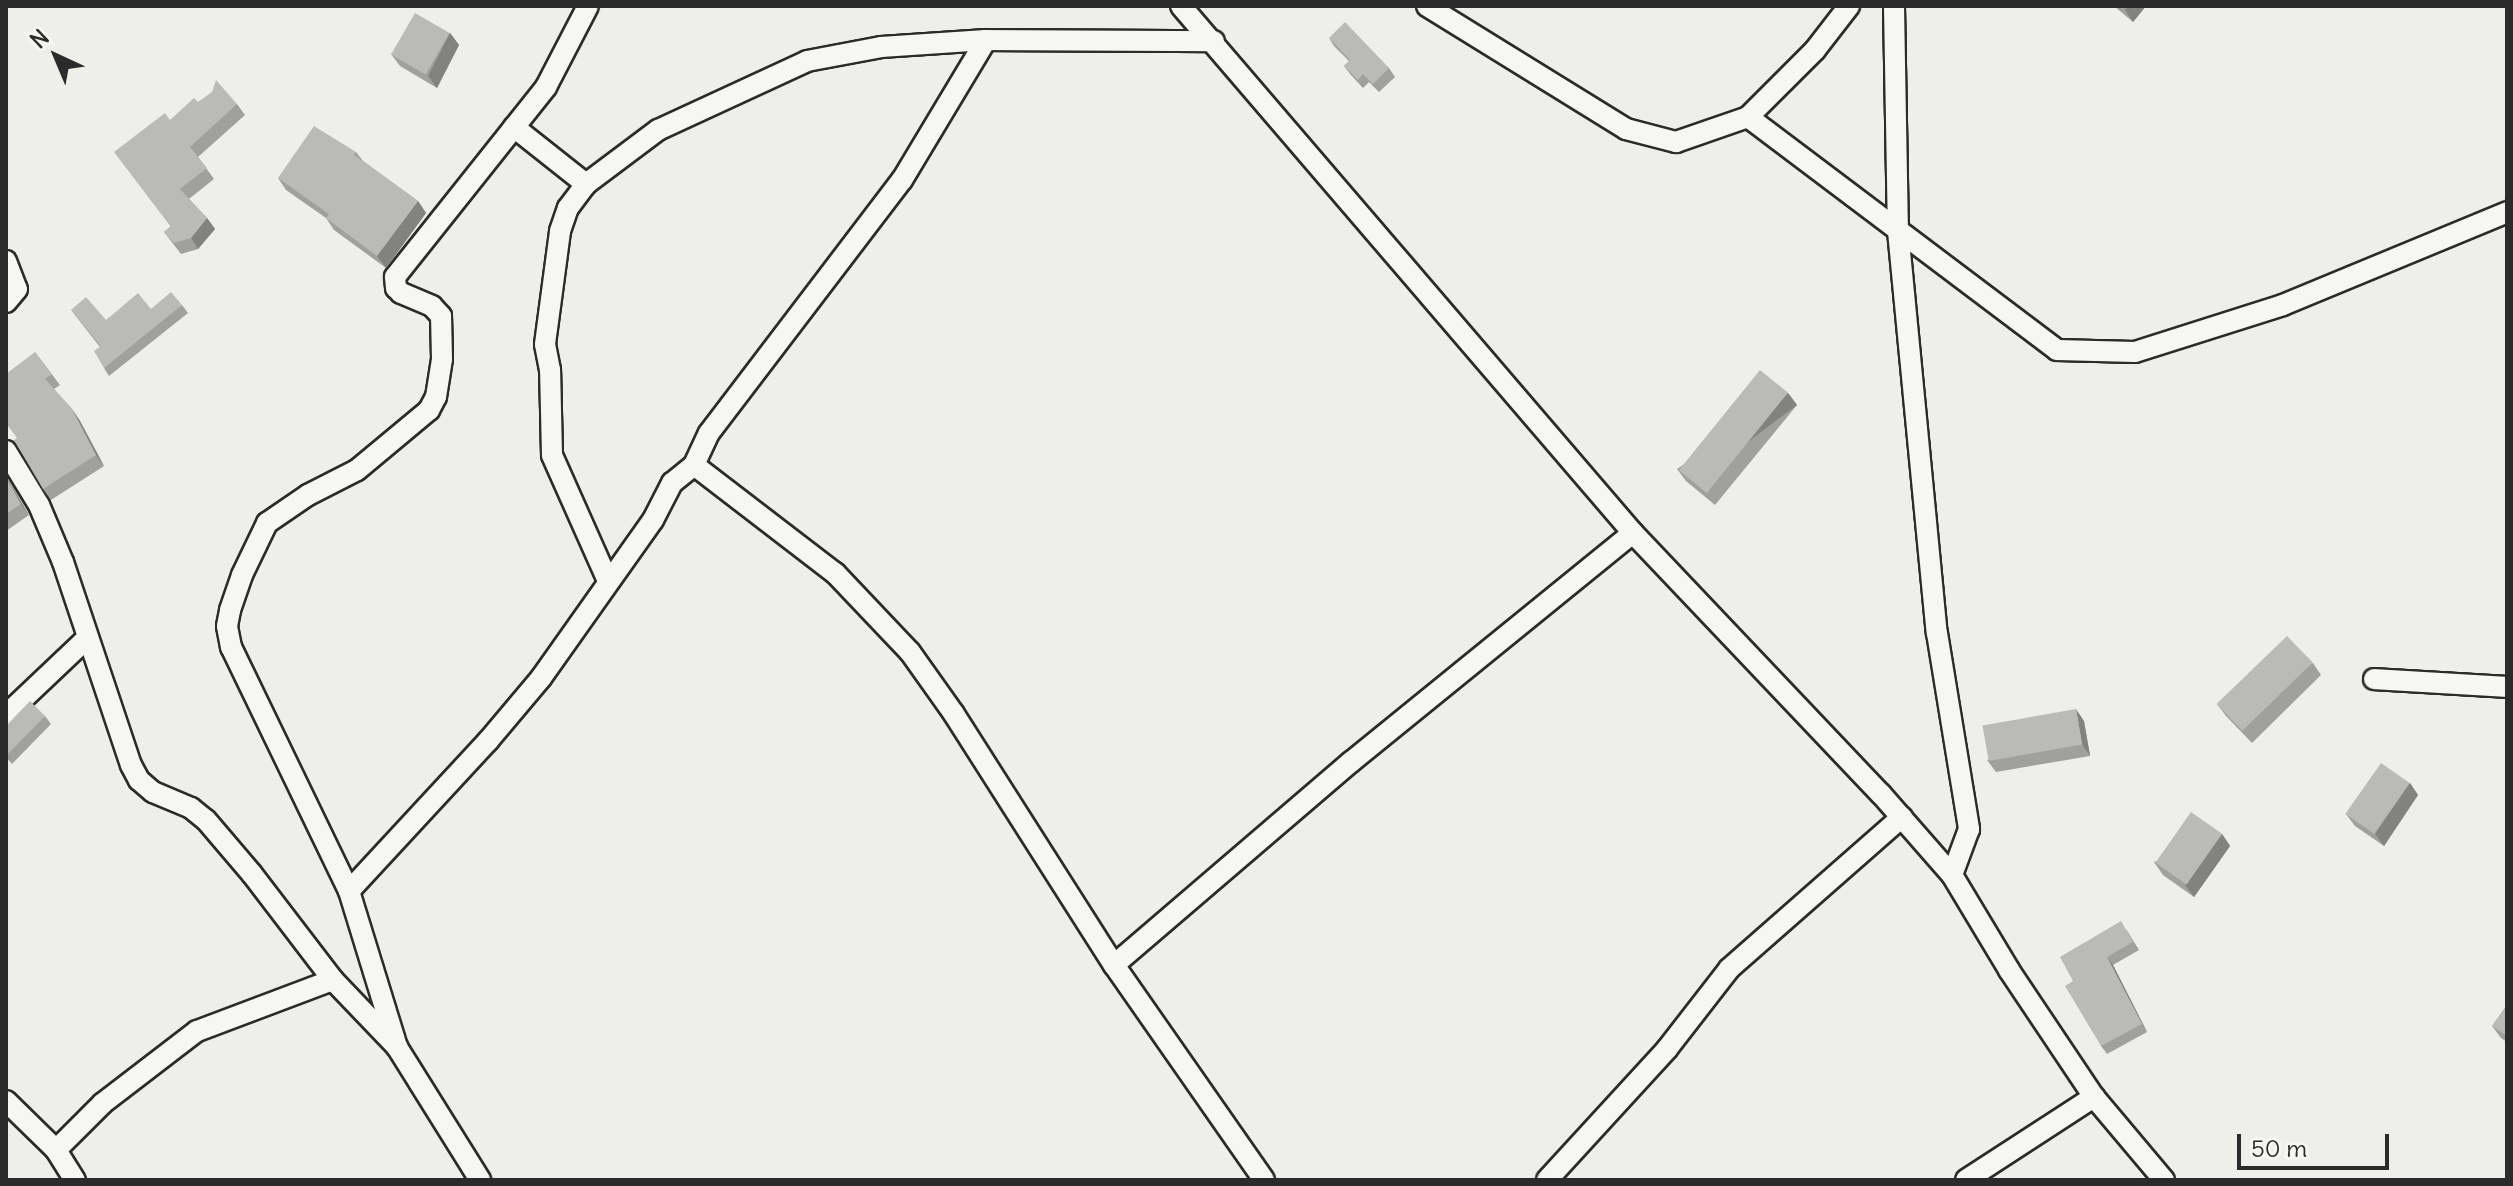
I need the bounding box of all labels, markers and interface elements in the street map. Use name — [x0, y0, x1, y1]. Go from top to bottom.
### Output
north arrow — [16, 16, 96, 96]
text: N — [24, 23, 55, 54]
scale bar — [2241, 1118, 2393, 1168]
text: 50 m — [2251, 1133, 2307, 1163]

